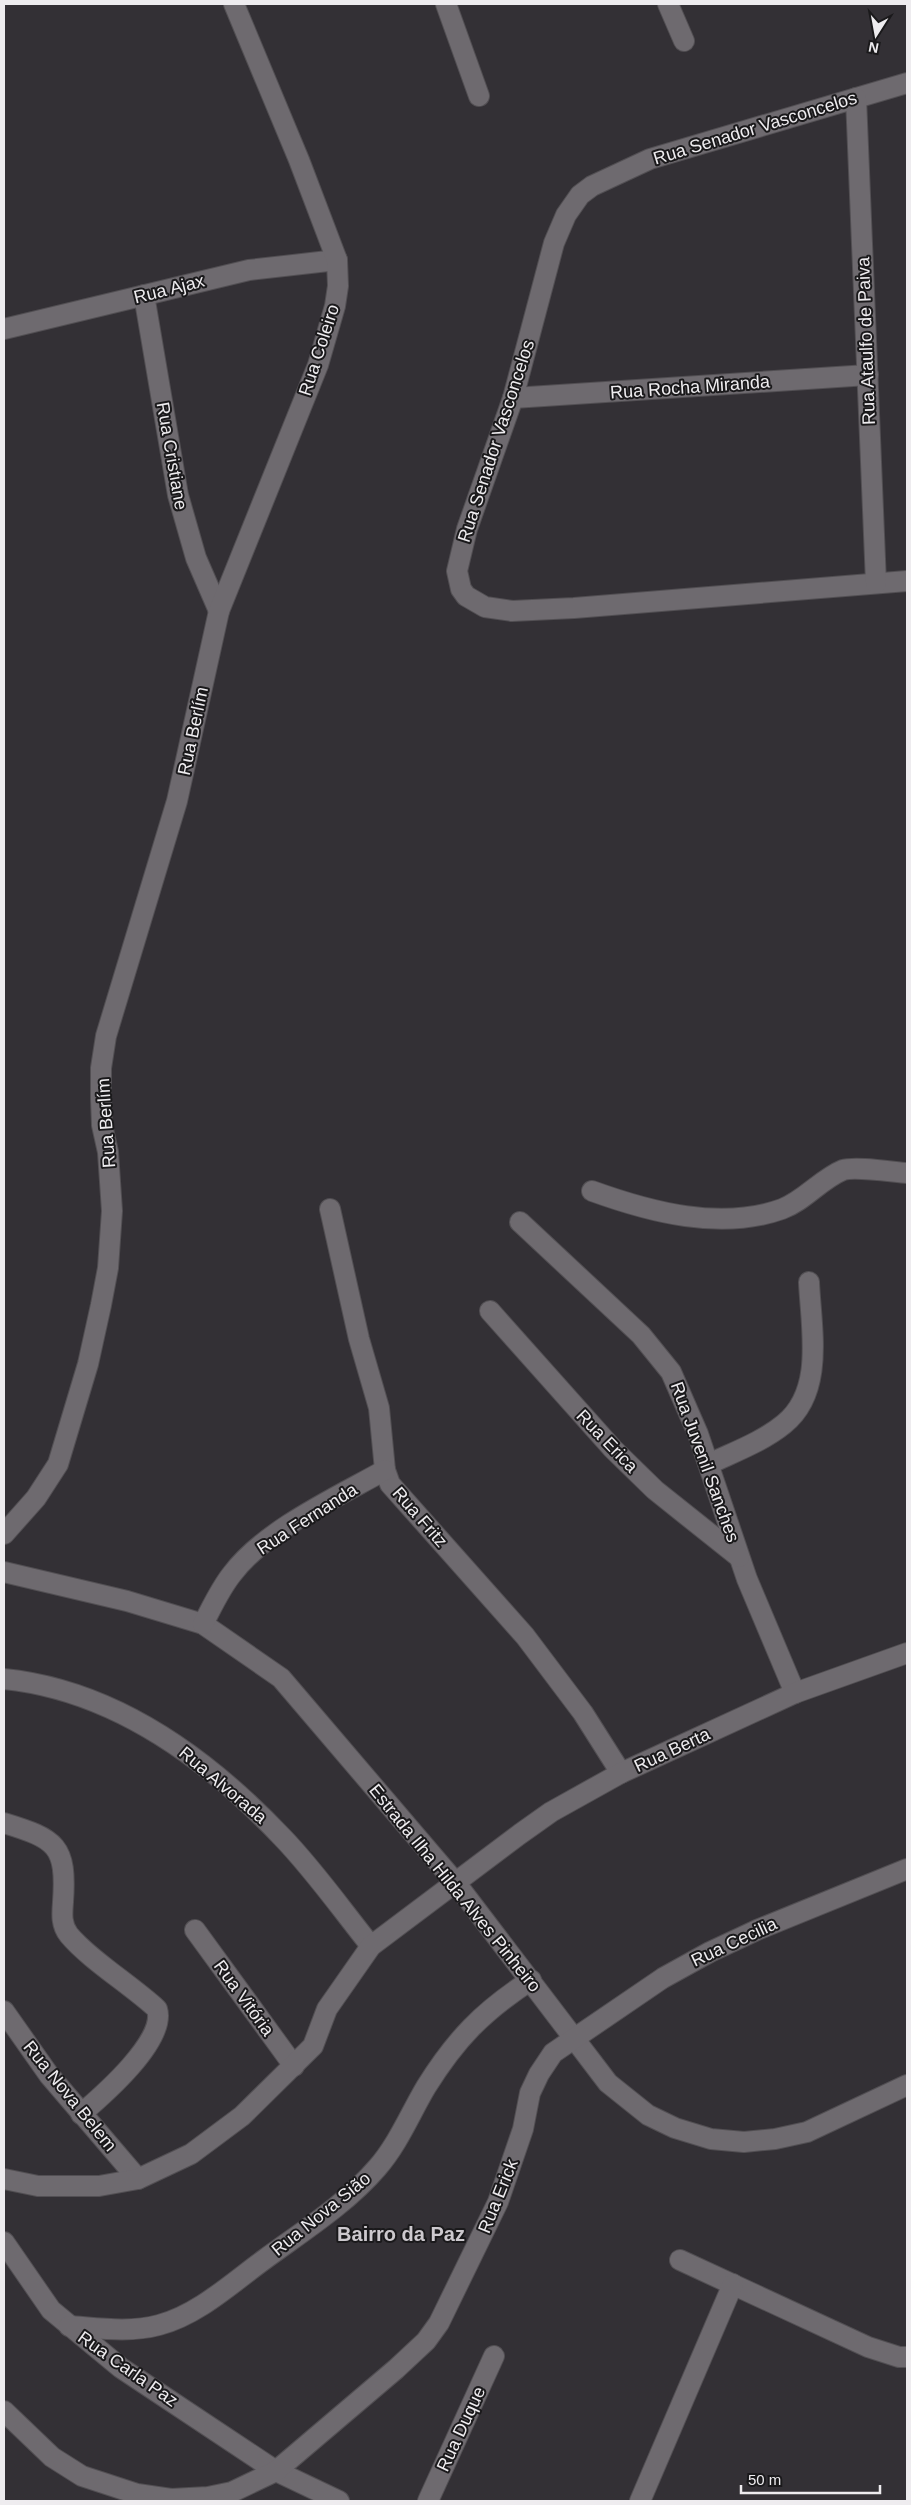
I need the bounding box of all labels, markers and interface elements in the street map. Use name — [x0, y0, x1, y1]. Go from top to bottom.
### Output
north arrow — [851, 10, 901, 60]
text: N — [867, 39, 880, 57]
street label: Rua Senador Vasconcelos — [651, 87, 859, 169]
street label: Rua Ataulfo de Paiva — [853, 256, 879, 425]
street label: Rua Ajax — [132, 271, 206, 307]
street label: Rua Coleiro — [295, 302, 343, 398]
street label: Rua Senador Vasconcelos — [454, 337, 538, 545]
street label: Rua Rocha Miranda — [609, 371, 772, 403]
street label: Rua Cristiane — [153, 401, 191, 511]
street label: Rua Berlím — [174, 685, 212, 777]
street label: Rua Berlím — [93, 1077, 119, 1169]
street label: Rua Juvenil Sanches — [667, 1379, 743, 1545]
street label: Rua Erica — [572, 1406, 642, 1477]
street label: Rua Fernanda — [253, 1479, 362, 1559]
street label: Rua Fritz — [389, 1483, 451, 1551]
street label: Rua Berta — [631, 1723, 714, 1776]
street label: Rua Alvorada — [175, 1743, 272, 1828]
street label: Estrada Ilha Hilda Alves Pinheiro — [365, 1780, 545, 1996]
street label: Rua Cecilia — [688, 1913, 781, 1971]
street label: Rua Vitória — [210, 1956, 279, 2041]
street label: Rua Nova Belem — [19, 2037, 121, 2155]
street label: Rua Erick — [474, 2155, 522, 2236]
street label: Rua Nova Sião — [268, 2168, 374, 2260]
district label: Bairro da Paz — [337, 2223, 465, 2245]
street label: Rua Carla Paz — [74, 2327, 182, 2411]
street label: Rua Duque — [433, 2384, 489, 2474]
scale bar — [741, 2462, 880, 2494]
text: 50 m — [748, 2471, 781, 2488]

